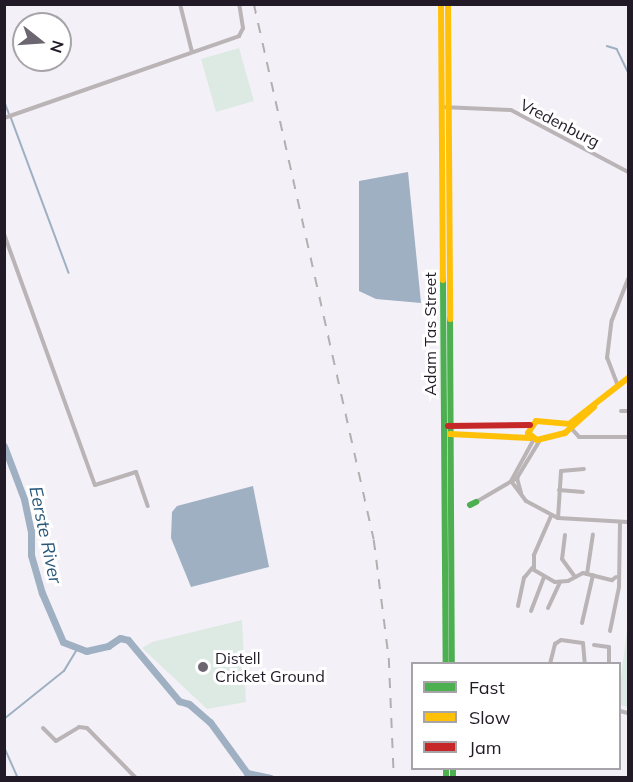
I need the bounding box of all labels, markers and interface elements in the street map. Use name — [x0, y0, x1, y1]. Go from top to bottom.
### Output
north arrow — [12, 12, 72, 72]
text: N — [46, 38, 69, 55]
street label: Vredenburg — [517, 95, 603, 151]
street label: Adam Tas Street — [420, 272, 440, 396]
water label: Eerste River — [24, 484, 66, 586]
place label: Distell Cricket Ground — [215, 648, 325, 686]
marker: Distell Cricket Ground — [196, 660, 210, 674]
legend — [411, 662, 621, 770]
text: Fast — [469, 676, 505, 699]
text: Slow — [469, 706, 510, 729]
text: Jam — [469, 736, 502, 759]

